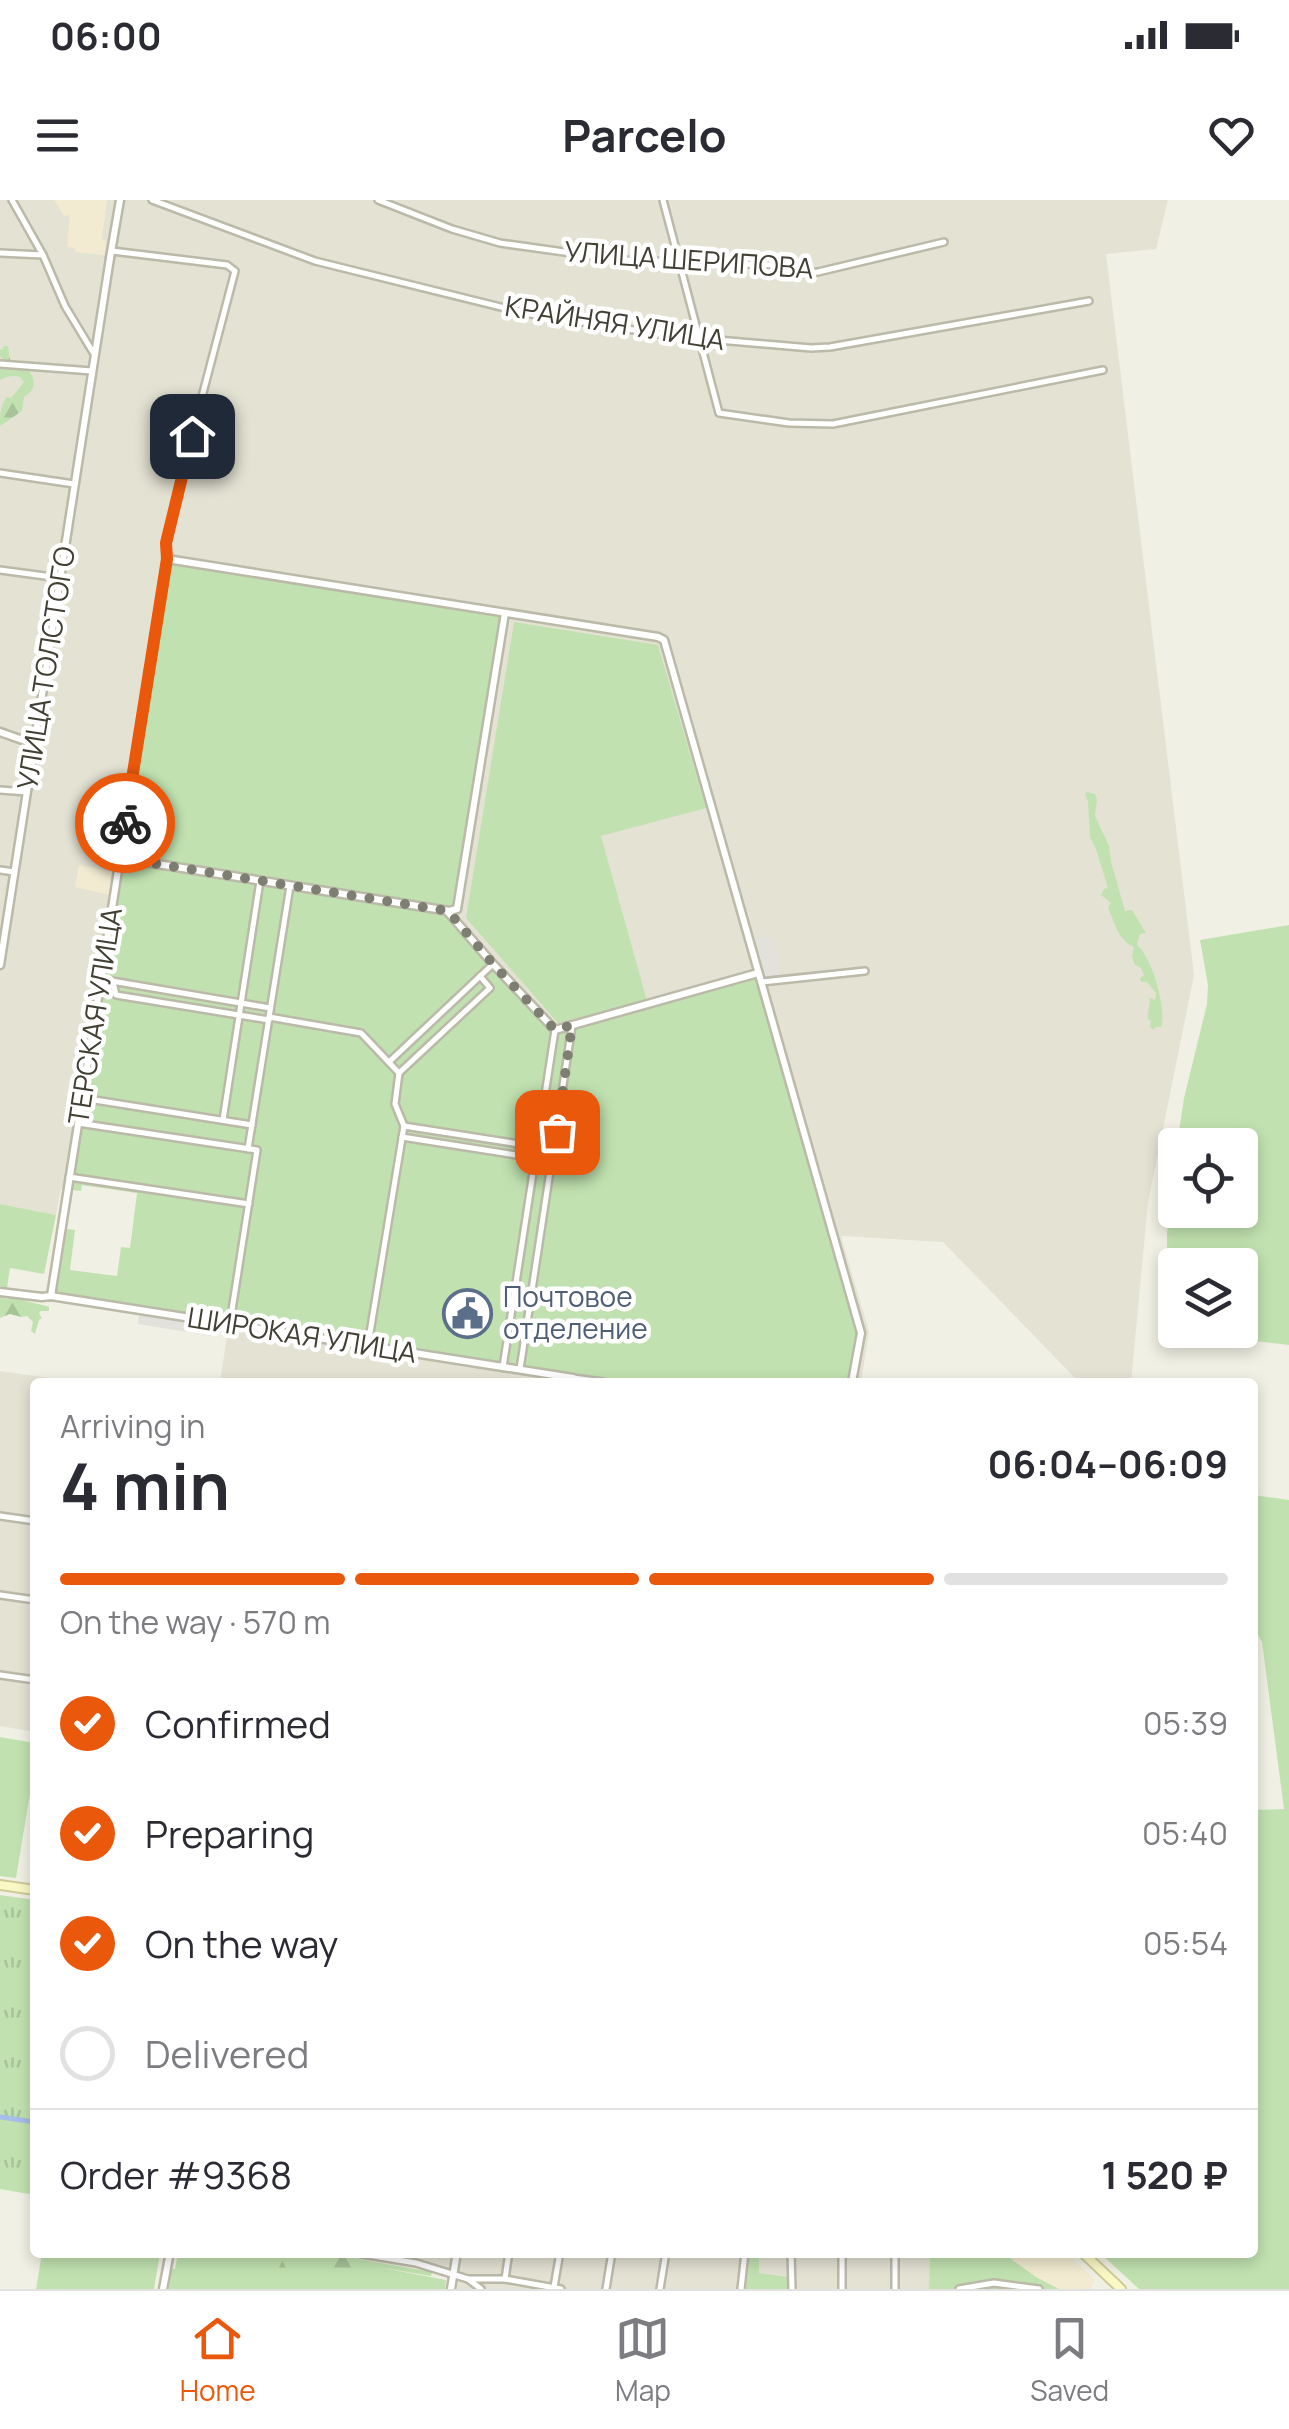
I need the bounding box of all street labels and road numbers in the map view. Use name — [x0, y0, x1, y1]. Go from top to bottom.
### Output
street label: УЛИЦА ШЕРИПОВА — [563, 231, 815, 287]
street label: КРАЙНЯЯ УЛИЦА — [503, 286, 728, 358]
street label: УЛИЦА ТОЛСТОГО — [7, 544, 83, 792]
street label: ТЕРСКАЯ УЛИЦА — [58, 904, 130, 1127]
street label: ШИРОКАЯ УЛИЦА — [185, 1297, 420, 1371]

